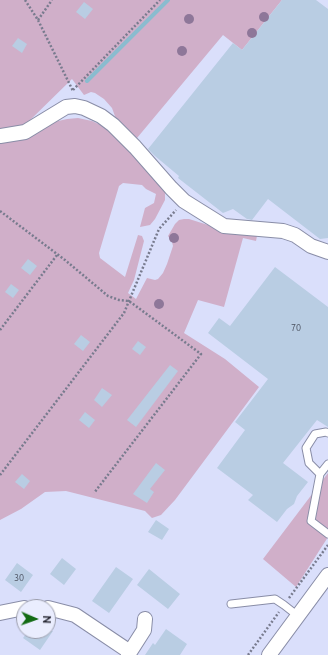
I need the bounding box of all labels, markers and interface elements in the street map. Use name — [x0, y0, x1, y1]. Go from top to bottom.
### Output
house number: 70 — [291, 323, 301, 333]
house number: 30 — [14, 573, 24, 583]
north arrow — [16, 599, 56, 639]
text: N — [41, 615, 53, 624]

